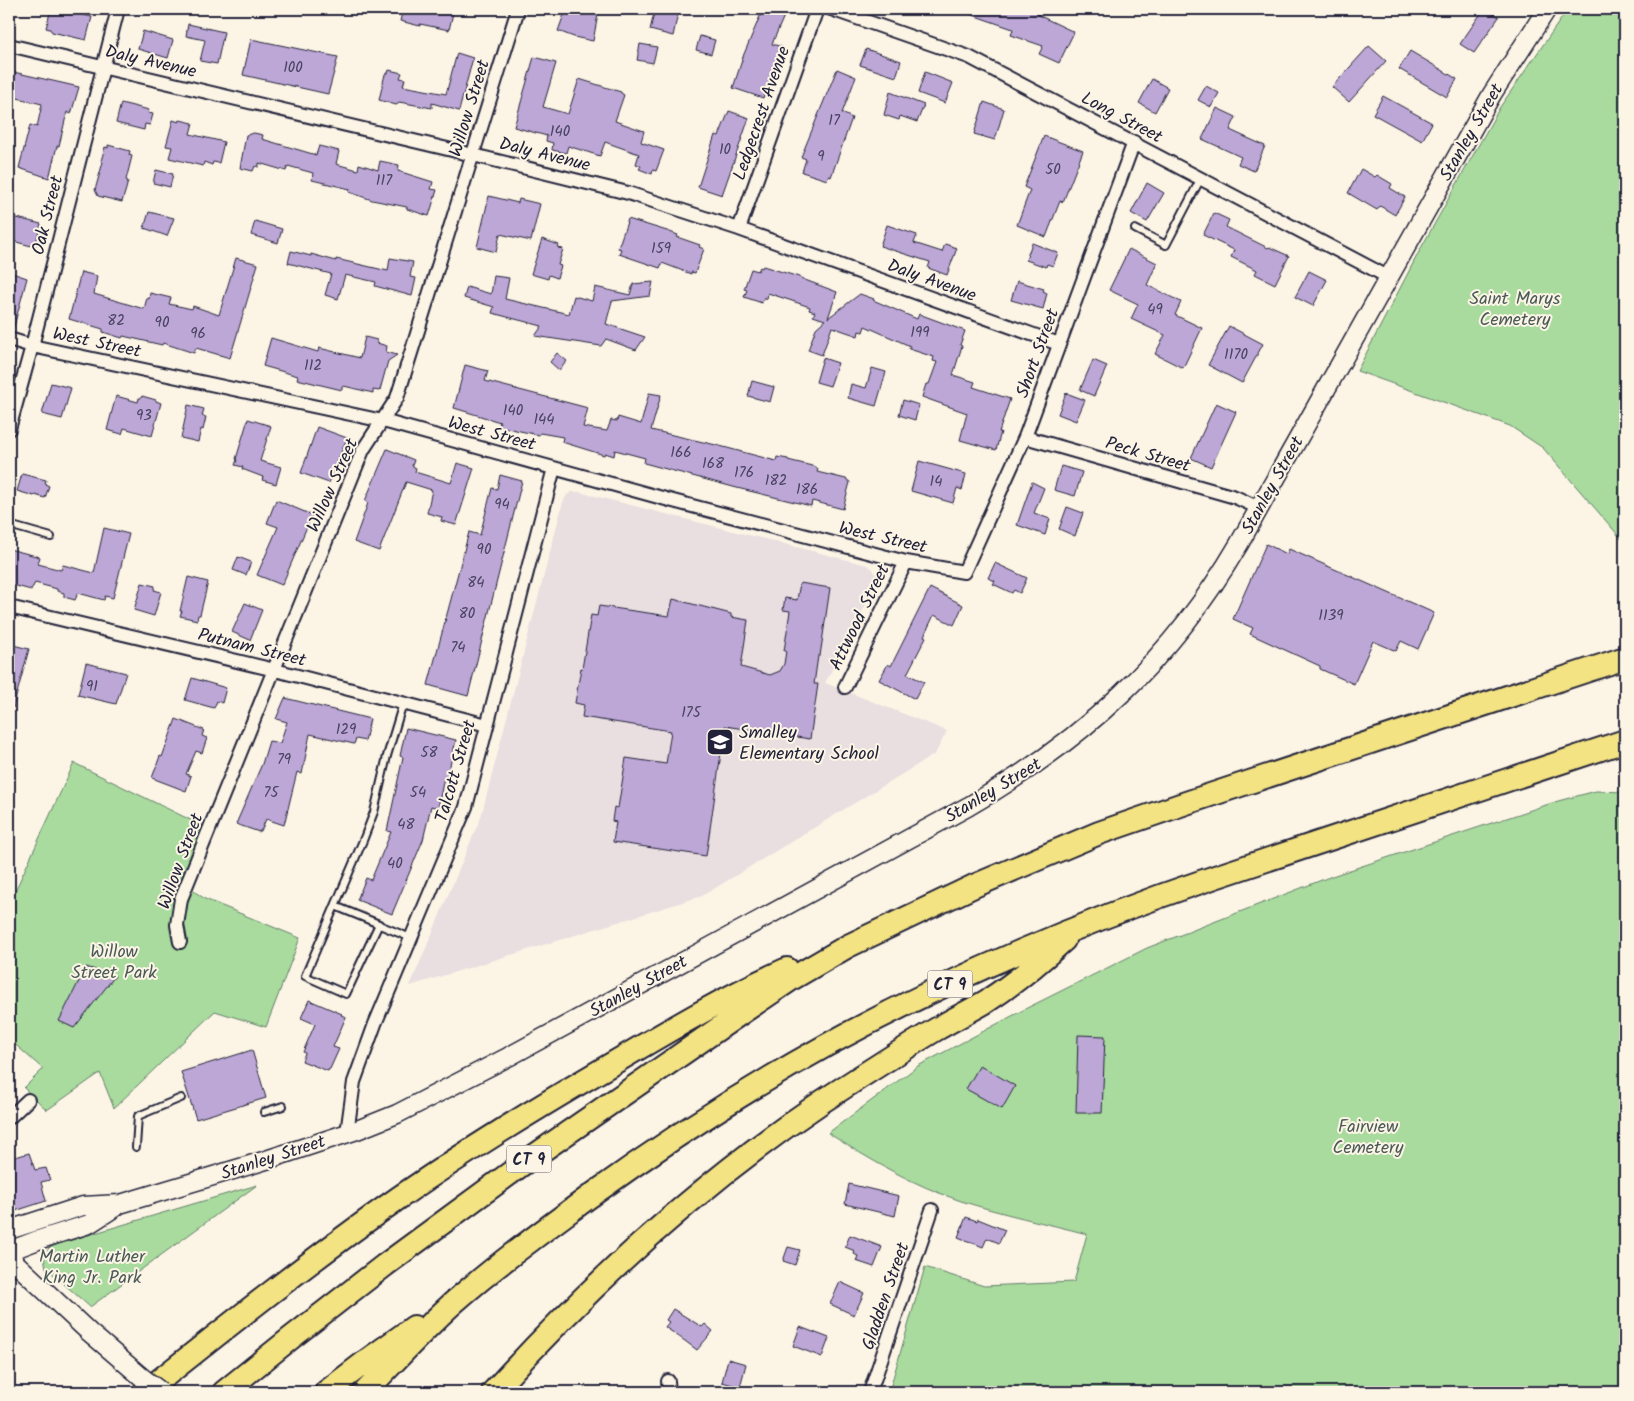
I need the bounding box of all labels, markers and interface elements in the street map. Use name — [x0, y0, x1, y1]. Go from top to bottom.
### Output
street label: Daly Avenue — [102, 38, 199, 87]
street label: Ledgecrest Avenue — [726, 42, 799, 185]
street label: Willow Street — [442, 55, 499, 161]
house number: 100 — [283, 56, 303, 80]
street label: Stanley Street — [1433, 78, 1512, 187]
street label: Long Street — [1075, 85, 1168, 153]
house number: 17 — [828, 109, 841, 133]
house number: 140 — [550, 120, 571, 144]
street label: Daly Avenue — [496, 130, 593, 181]
house number: 10 — [719, 138, 732, 162]
house number: 9 — [817, 145, 825, 169]
house number: 50 — [1045, 158, 1061, 182]
house number: 117 — [376, 169, 393, 193]
street label: Oak Street — [25, 172, 73, 258]
house number: 159 — [651, 237, 672, 261]
street label: Daly Avenue — [883, 252, 980, 311]
park label: Saint Marys Cemetery — [1470, 285, 1561, 335]
house number: 49 — [1147, 298, 1163, 322]
street label: Short Street — [1009, 304, 1068, 402]
house number: 82 — [107, 309, 125, 333]
house number: 90 — [155, 311, 170, 335]
street label: West Street — [50, 320, 145, 367]
house number: 199 — [910, 321, 930, 345]
house number: 96 — [190, 322, 206, 346]
house number: 1170 — [1224, 343, 1248, 367]
house number: 112 — [304, 354, 322, 378]
house number: 140 — [503, 399, 524, 423]
house number: 93 — [136, 404, 152, 428]
house number: 144 — [533, 408, 555, 432]
street label: West Street — [445, 409, 540, 460]
street label: Peck Street — [1102, 429, 1194, 482]
street label: Stanley Street — [1234, 430, 1313, 540]
street label: Willow Street — [300, 433, 367, 537]
house number: 166 — [670, 441, 692, 465]
house number: 168 — [702, 452, 725, 476]
house number: 176 — [734, 461, 754, 485]
house number: 182 — [765, 469, 787, 493]
house number: 14 — [930, 470, 942, 494]
house number: 186 — [796, 478, 818, 502]
house number: 94 — [494, 493, 510, 517]
street label: West Street — [836, 514, 931, 563]
house number: 90 — [477, 538, 492, 562]
street label: Attwood Street — [822, 559, 899, 676]
house number: 84 — [467, 571, 485, 595]
house number: 80 — [459, 602, 476, 626]
house number: 1139 — [1318, 604, 1344, 628]
street label: Putnam Street — [194, 621, 310, 676]
house number: 74 — [450, 636, 466, 660]
house number: 91 — [86, 675, 98, 699]
house number: 175 — [681, 701, 702, 725]
street label: Talcott Street — [428, 716, 485, 826]
house number: 129 — [336, 718, 357, 742]
place label: Smalley Elementary School — [739, 719, 880, 769]
school or university icon: Smalley Elementary School — [705, 727, 735, 757]
house number: 58 — [420, 741, 439, 765]
house number: 79 — [277, 748, 292, 772]
street label: Stanley Street — [940, 750, 1049, 832]
house number: 75 — [264, 781, 279, 805]
house number: 54 — [410, 781, 426, 805]
street label: Willow Street — [151, 808, 213, 914]
house number: 48 — [397, 813, 416, 837]
house number: 40 — [387, 852, 403, 876]
park label: Willow Street Park — [71, 938, 157, 988]
street label: Stanley Street — [584, 948, 694, 1026]
road number: CT 9 — [928, 971, 972, 998]
park label: Fairview Cemetery — [1333, 1113, 1404, 1163]
street label: Stanley Street — [217, 1128, 330, 1189]
road number: CT 9 — [506, 1146, 552, 1172]
street label: Gladden Street — [854, 1238, 919, 1354]
park label: Martin Luther King Jr. Park — [39, 1243, 146, 1293]

